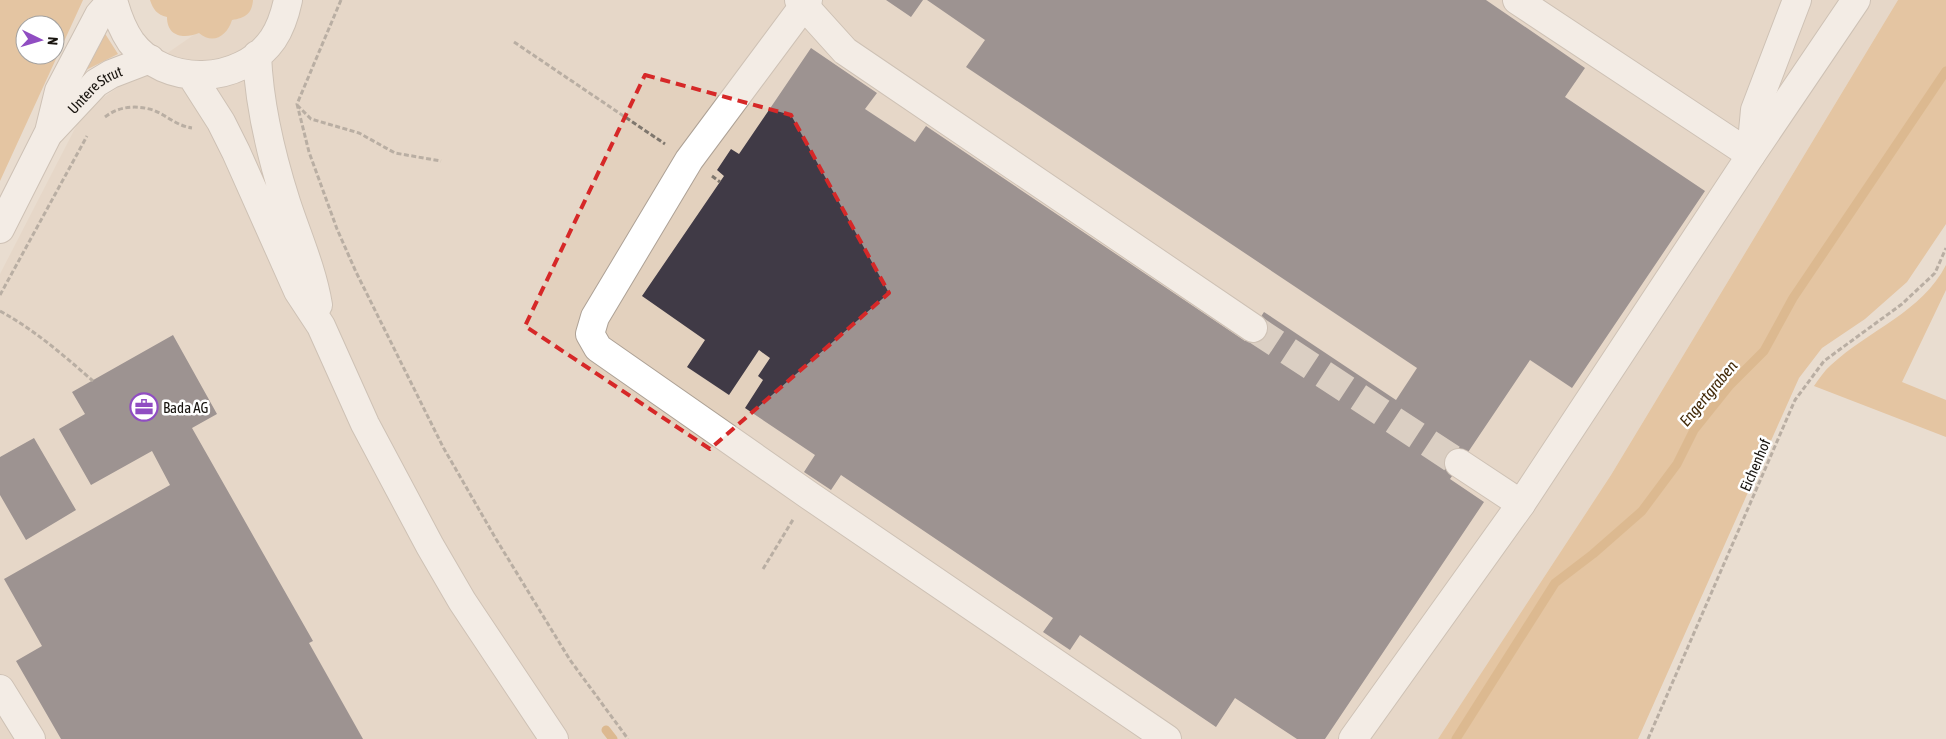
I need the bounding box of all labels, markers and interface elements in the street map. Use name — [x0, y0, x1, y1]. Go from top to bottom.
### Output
north arrow — [15, 15, 65, 65]
text: N — [45, 36, 61, 46]
street label: Untere Strut — [64, 62, 125, 117]
water label: Engertgraben — [1675, 356, 1741, 430]
office icon: Bada AG — [129, 392, 159, 422]
place label: Bada AG — [163, 399, 209, 416]
street label: Eichenhof — [1736, 436, 1774, 494]

